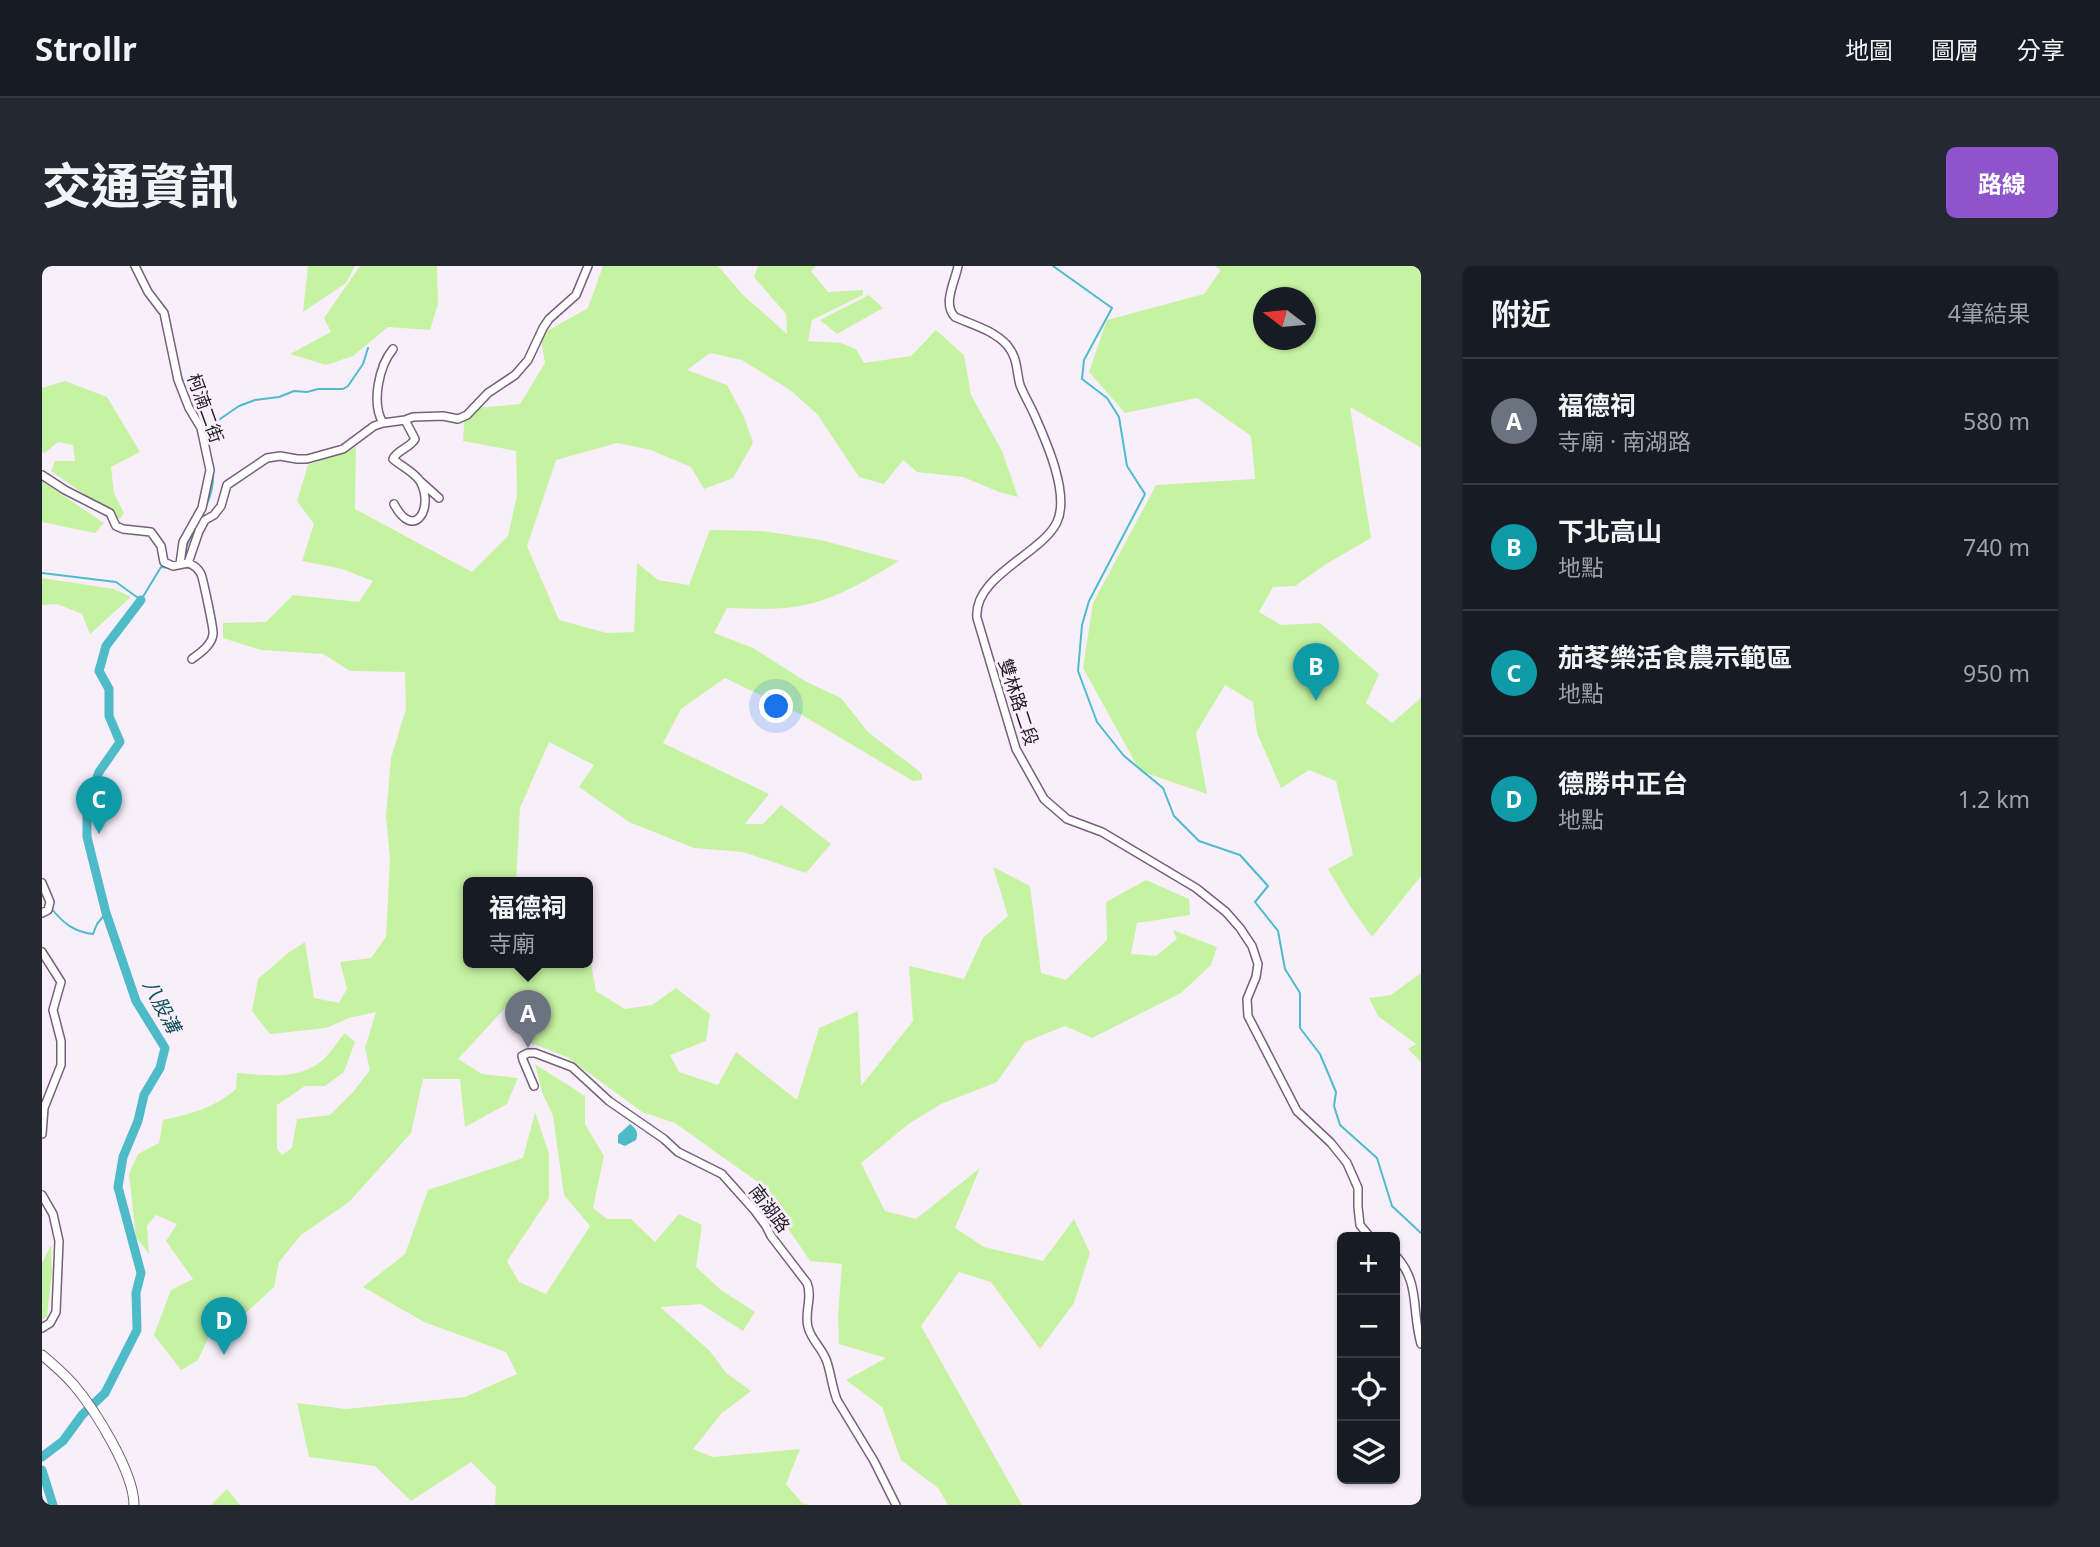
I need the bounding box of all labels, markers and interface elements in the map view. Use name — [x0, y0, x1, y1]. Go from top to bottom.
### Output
text: Strollr — [35, 26, 137, 71]
text: 地圖 — [1845, 33, 1893, 66]
text: 圖層 — [1931, 33, 1979, 66]
text: 分享 — [2017, 33, 2065, 66]
button: 路線 — [1946, 147, 2058, 218]
text: 交通資訊 — [42, 152, 238, 218]
north arrow — [1253, 287, 1316, 350]
text: 附近 — [1491, 293, 1551, 334]
text: 4筆結果 — [1948, 297, 2030, 329]
street label: 柯湳二街 — [182, 370, 230, 446]
text: 福德祠 — [1558, 387, 1636, 423]
text: A — [1506, 405, 1522, 437]
text: 580 m — [1963, 405, 2030, 437]
text: 寺廟 · 南湖路 — [1558, 425, 1691, 457]
text: 下北高山 — [1558, 513, 1662, 549]
text: B — [1506, 531, 1522, 563]
text: 740 m — [1963, 531, 2030, 563]
text: 地點 — [1558, 551, 1604, 583]
text: 茄苳樂活食農示範區 — [1558, 639, 1792, 675]
pin: B — [1293, 643, 1339, 701]
street label: 雙林路二段 — [994, 655, 1044, 749]
text: C — [1507, 657, 1521, 689]
text: 950 m — [1963, 657, 2030, 689]
text: 地點 — [1558, 677, 1604, 709]
your location — [759, 689, 793, 723]
text: 德勝中正台 — [1558, 765, 1688, 801]
pin: C — [76, 776, 122, 834]
text: D — [1506, 783, 1522, 815]
text: 1.2 km — [1958, 783, 2030, 815]
text: 地點 — [1558, 803, 1604, 835]
popup — [463, 877, 593, 968]
text: 福德祠 — [489, 889, 567, 925]
text: 寺廟 — [489, 927, 535, 959]
water label: 八股溝 — [137, 975, 188, 1040]
pin: A — [505, 990, 551, 1048]
street label: 南湖路 — [744, 1179, 796, 1237]
map controls — [1337, 1232, 1400, 1484]
button: + — [1337, 1232, 1400, 1295]
button: − — [1337, 1295, 1400, 1358]
pin: D — [201, 1297, 247, 1355]
button: locate — [1337, 1358, 1400, 1421]
button: layers — [1337, 1421, 1400, 1484]

